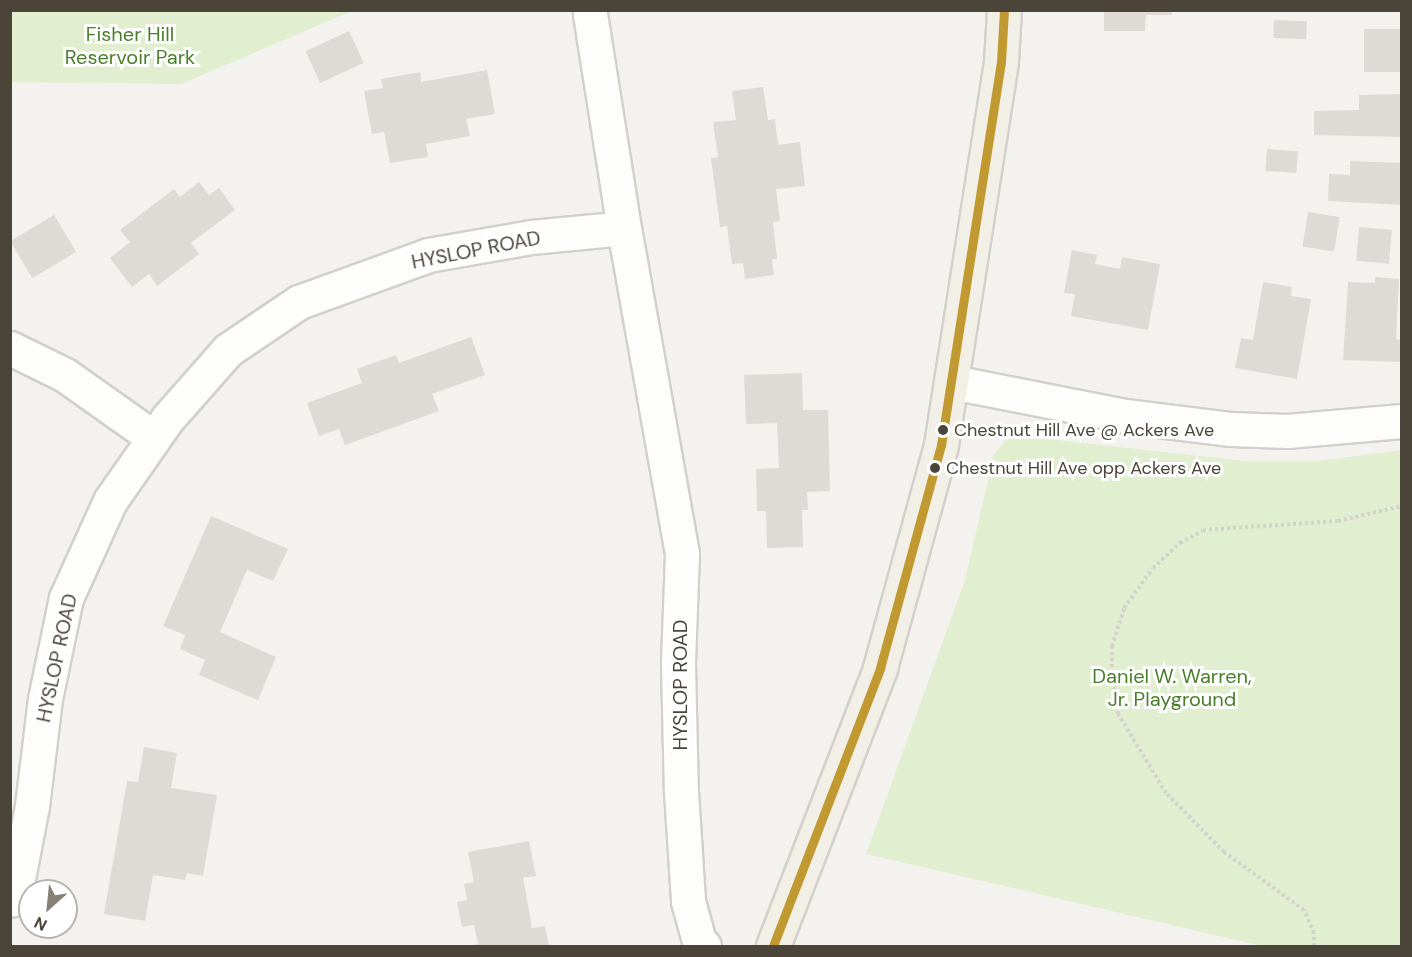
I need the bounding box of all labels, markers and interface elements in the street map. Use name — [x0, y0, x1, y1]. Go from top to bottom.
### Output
park label: Fisher Hill Reservoir Park — [65, 23, 195, 70]
street label: HYSLOP ROAD — [409, 226, 543, 274]
place label: Chestnut Hill Ave @ Ackers Ave — [954, 419, 1214, 441]
marker: Chestnut Hill Ave @ Ackers Ave — [937, 424, 949, 436]
place label: Chestnut Hill Ave opp Ackers Ave — [946, 457, 1221, 479]
marker: Chestnut Hill Ave opp Ackers Ave — [929, 462, 941, 474]
street label: HYSLOP ROAD — [32, 591, 82, 725]
street label: HYSLOP ROAD — [668, 619, 692, 751]
park label: Daniel W. Warren, Jr. Playground — [1092, 665, 1252, 712]
north arrow — [18, 879, 78, 939]
text: N — [31, 912, 50, 936]

